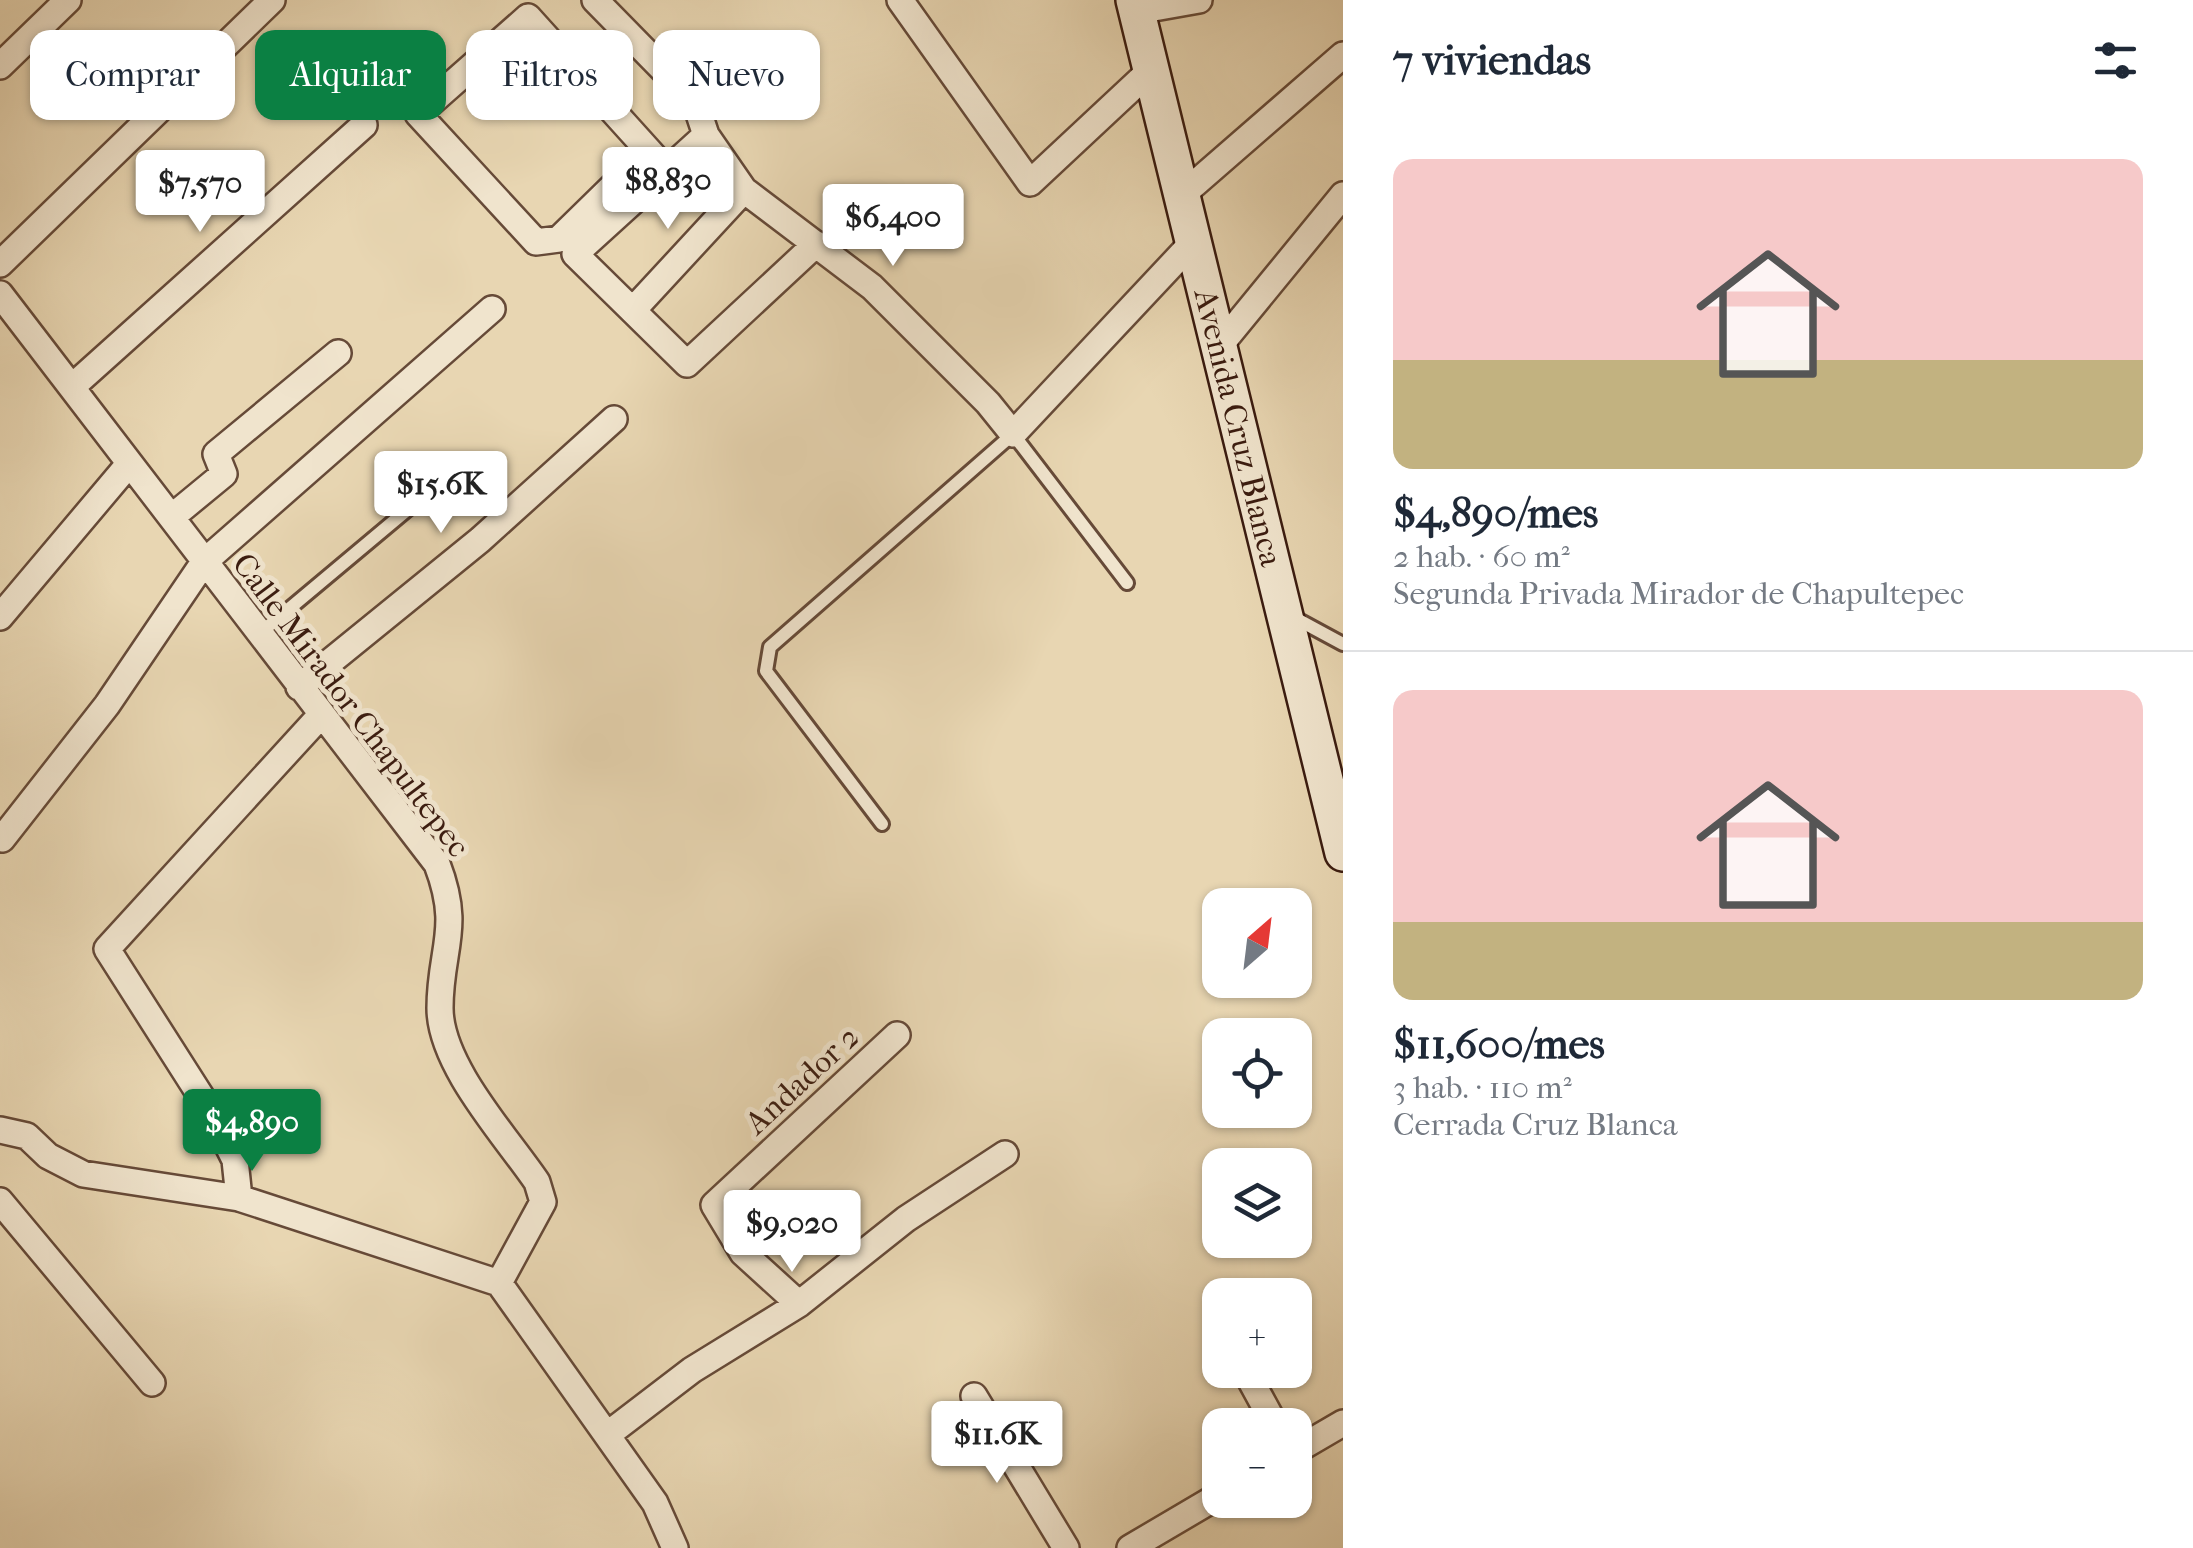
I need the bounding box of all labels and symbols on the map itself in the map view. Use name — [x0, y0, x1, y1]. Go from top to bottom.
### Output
pin: $8,830 — [587, 147, 749, 232]
pin: $7,570 — [119, 150, 281, 235]
pin: $6,400 — [812, 184, 974, 269]
street label: Avenida Cruz Blanca — [1186, 283, 1291, 571]
pin: $15.6K — [360, 451, 522, 536]
street label: Calle Mirador Chapultepec — [225, 546, 477, 864]
north arrow — [1202, 888, 1312, 998]
street label: Andador 2 — [736, 1018, 866, 1143]
pin: $4,890 — [171, 1089, 333, 1174]
pin: $9,020 — [711, 1190, 873, 1275]
pin: $11.6K — [916, 1401, 1078, 1486]

